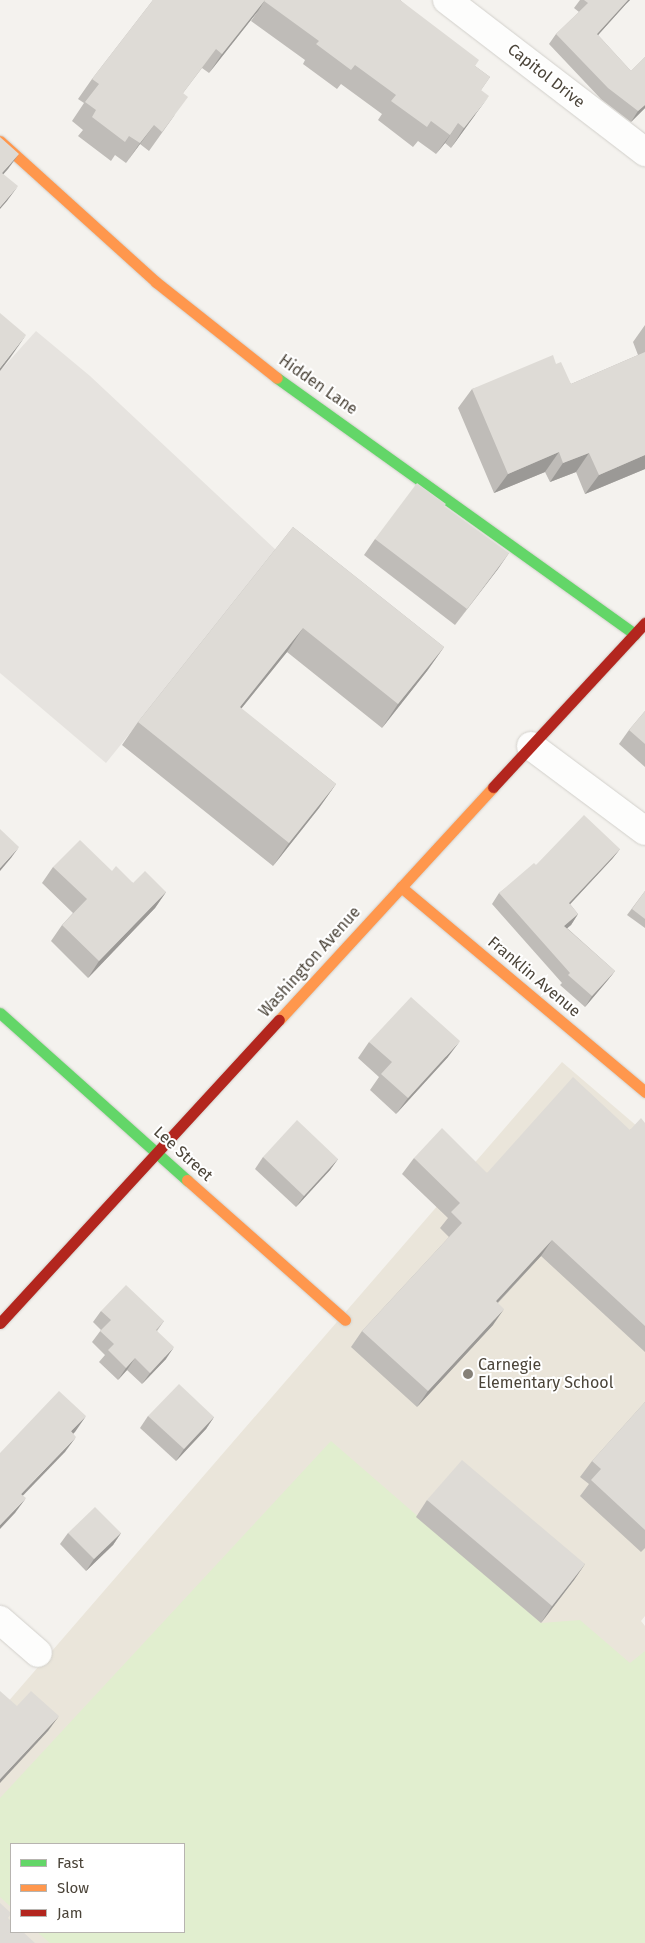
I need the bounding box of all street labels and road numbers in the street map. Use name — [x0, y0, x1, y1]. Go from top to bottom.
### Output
street label: Capitol Drive — [504, 40, 588, 112]
street label: Hidden Lane — [275, 351, 361, 419]
street label: Washington Avenue — [255, 903, 365, 1021]
street label: Franklin Avenue — [484, 933, 584, 1021]
street label: Lee Street — [150, 1123, 216, 1185]

